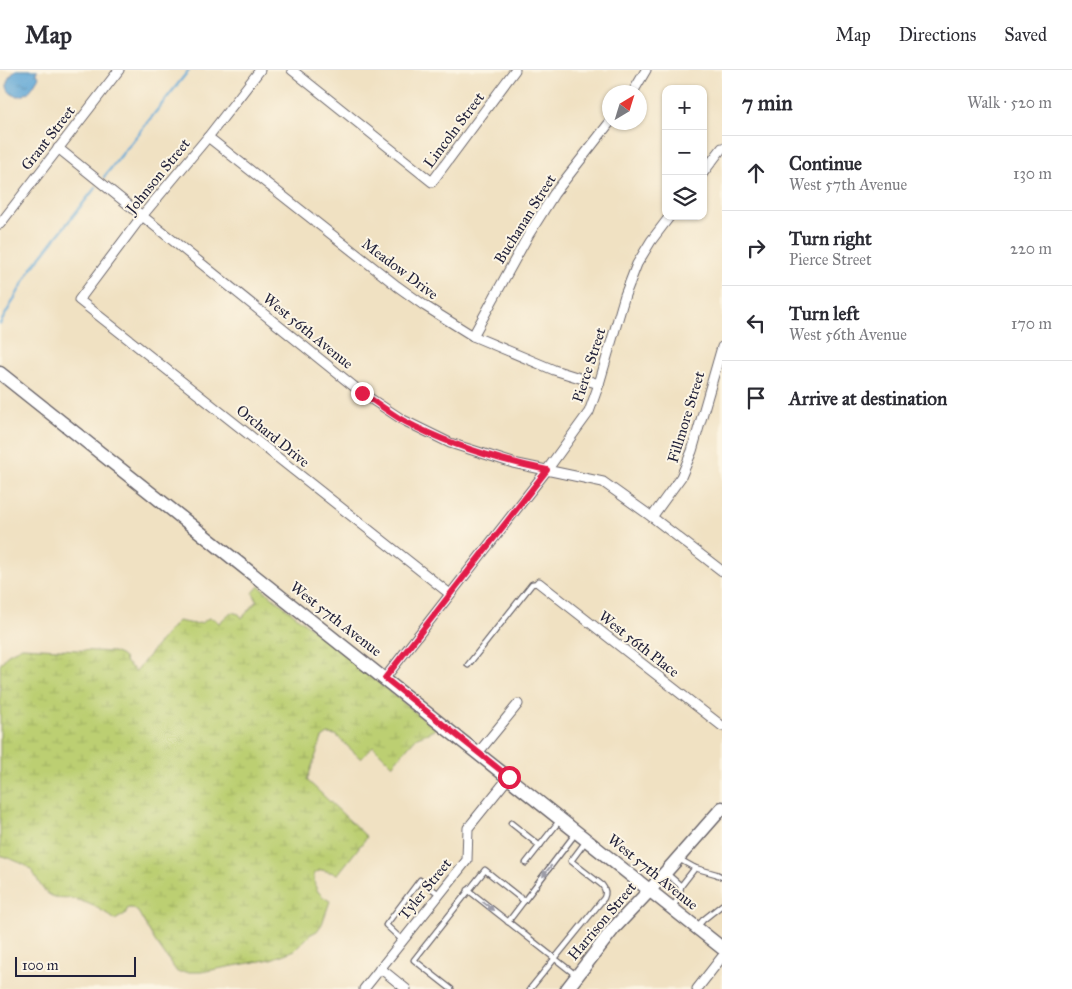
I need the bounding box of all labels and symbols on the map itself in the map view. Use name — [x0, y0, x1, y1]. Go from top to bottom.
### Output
north arrow — [602, 85, 647, 130]
street label: Lincoln Street — [420, 88, 489, 171]
street label: Grant Street — [17, 102, 79, 174]
street label: Johnson Street — [121, 134, 195, 219]
street label: Buchanan Street — [490, 170, 560, 267]
street label: Meadow Drive — [358, 234, 442, 304]
street label: West 56th Avenue — [259, 289, 357, 373]
street label: Pierce Street — [568, 325, 610, 405]
street label: Fillmore Street — [664, 369, 709, 465]
route end — [351, 382, 374, 405]
street label: Orchard Drive — [233, 401, 313, 471]
street label: West 57th Avenue — [287, 578, 385, 660]
street label: West 56th Place — [595, 607, 683, 681]
route start — [498, 766, 521, 789]
street label: West 57th Avenue — [604, 830, 702, 914]
street label: Tyler Street — [395, 854, 456, 923]
one-way arrow — [542, 864, 553, 877]
street label: Harrison Street — [564, 878, 640, 964]
one-way arrow — [482, 900, 495, 911]
scale bar — [15, 954, 136, 977]

